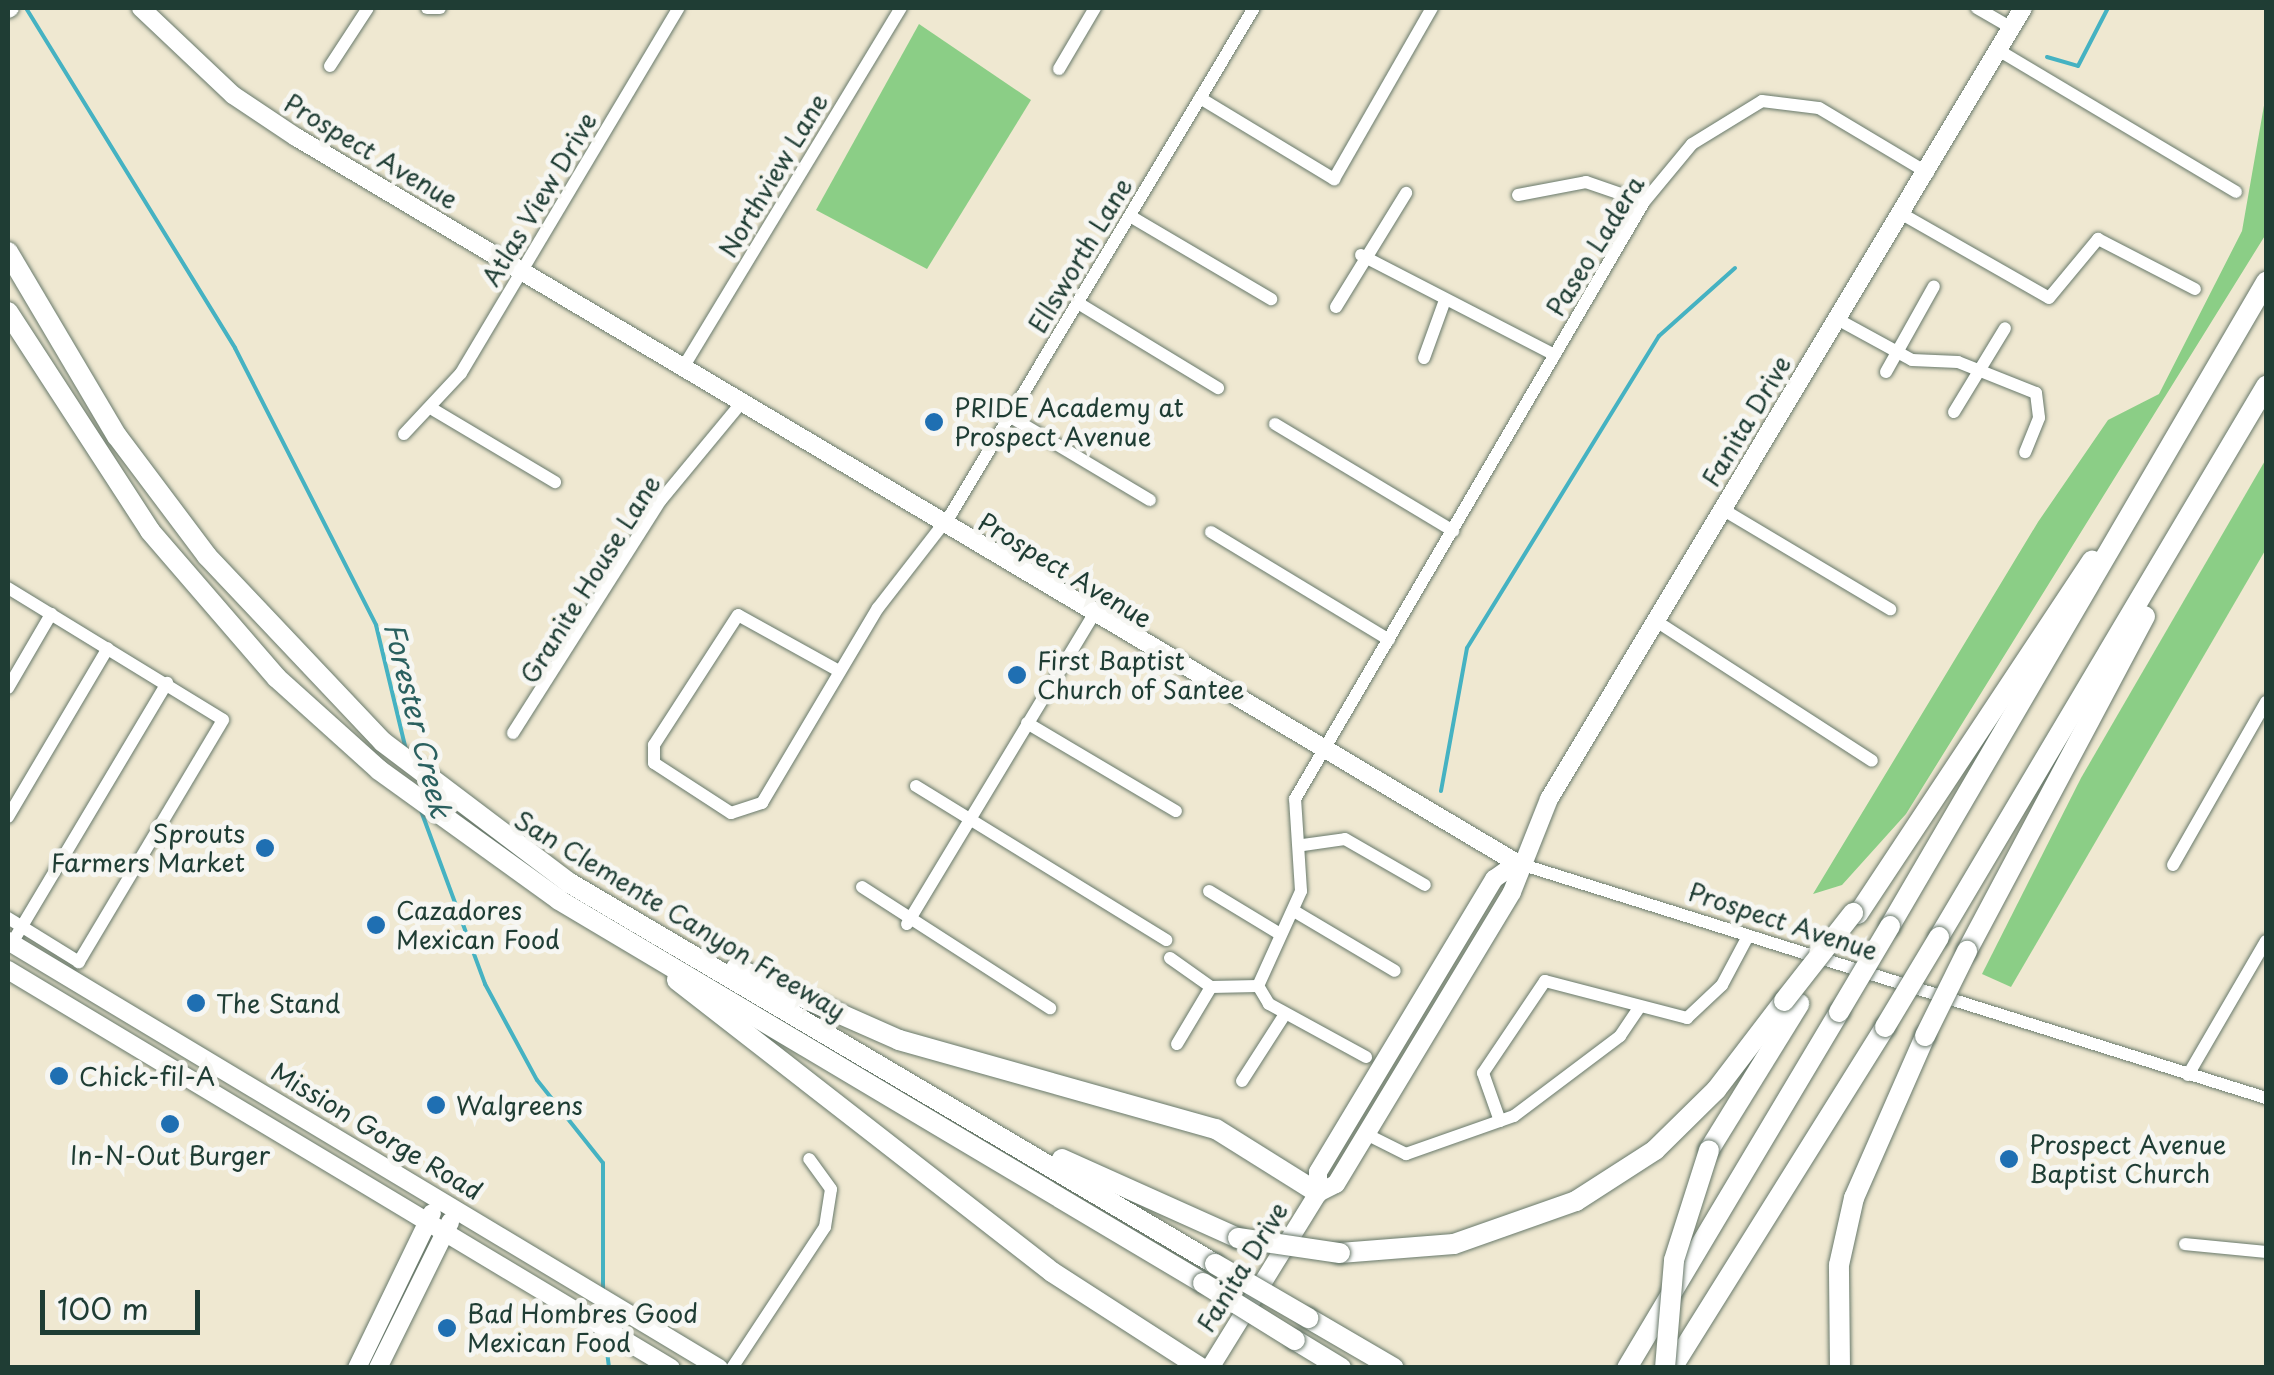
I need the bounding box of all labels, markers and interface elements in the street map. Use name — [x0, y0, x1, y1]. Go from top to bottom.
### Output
street label: Prospect Avenue — [279, 87, 463, 215]
street label: Northview Lane — [712, 87, 834, 263]
street label: Atlas View Drive — [475, 106, 603, 292]
street label: Ellsworth Lane — [1021, 171, 1139, 339]
street label: Paseo Ladera — [1540, 171, 1650, 321]
street label: Fanita Drive — [1695, 349, 1797, 493]
place label: PRIDE Academy at Prospect Avenue — [954, 393, 1184, 452]
marker: PRIDE Academy at Prospect Avenue — [923, 411, 945, 433]
street label: Granite House Lane — [513, 469, 667, 689]
street label: Prospect Avenue — [973, 506, 1157, 634]
water label: Forester Creek — [377, 618, 459, 822]
place label: First Baptist Church of Santee — [1037, 646, 1245, 705]
marker: First Baptist Church of Santee — [1006, 664, 1028, 686]
street label: San Clemente Canyon Freeway — [510, 804, 850, 1026]
place label: Sprouts Farmers Market — [51, 819, 245, 878]
marker: Sprouts Farmers Market — [254, 837, 276, 859]
street label: Prospect Avenue — [1685, 876, 1881, 966]
place label: Cazadores Mexican Food — [396, 896, 559, 955]
marker: Cazadores Mexican Food — [365, 914, 387, 936]
place label: The Stand — [216, 988, 341, 1018]
marker: The Stand — [185, 992, 207, 1014]
street label: Mission Gorge Road — [266, 1056, 488, 1206]
place label: Chick-fil-A — [79, 1061, 215, 1091]
marker: Chick-fil-A — [48, 1065, 70, 1087]
place label: Walgreens — [456, 1090, 583, 1120]
marker: Walgreens — [425, 1094, 447, 1116]
marker: In-N-Out Burger — [159, 1113, 181, 1135]
place label: Prospect Avenue Baptist Church — [2029, 1130, 2226, 1189]
place label: In-N-Out Burger — [69, 1140, 271, 1170]
marker: Prospect Avenue Baptist Church — [1998, 1148, 2020, 1170]
street label: Fanita Drive — [1190, 1195, 1294, 1339]
scale bar — [45, 1270, 205, 1332]
text: 100 m — [57, 1285, 149, 1330]
place label: Bad Hombres Good Mexican Food — [467, 1299, 699, 1358]
marker: Bad Hombres Good Mexican Food — [436, 1317, 458, 1339]

